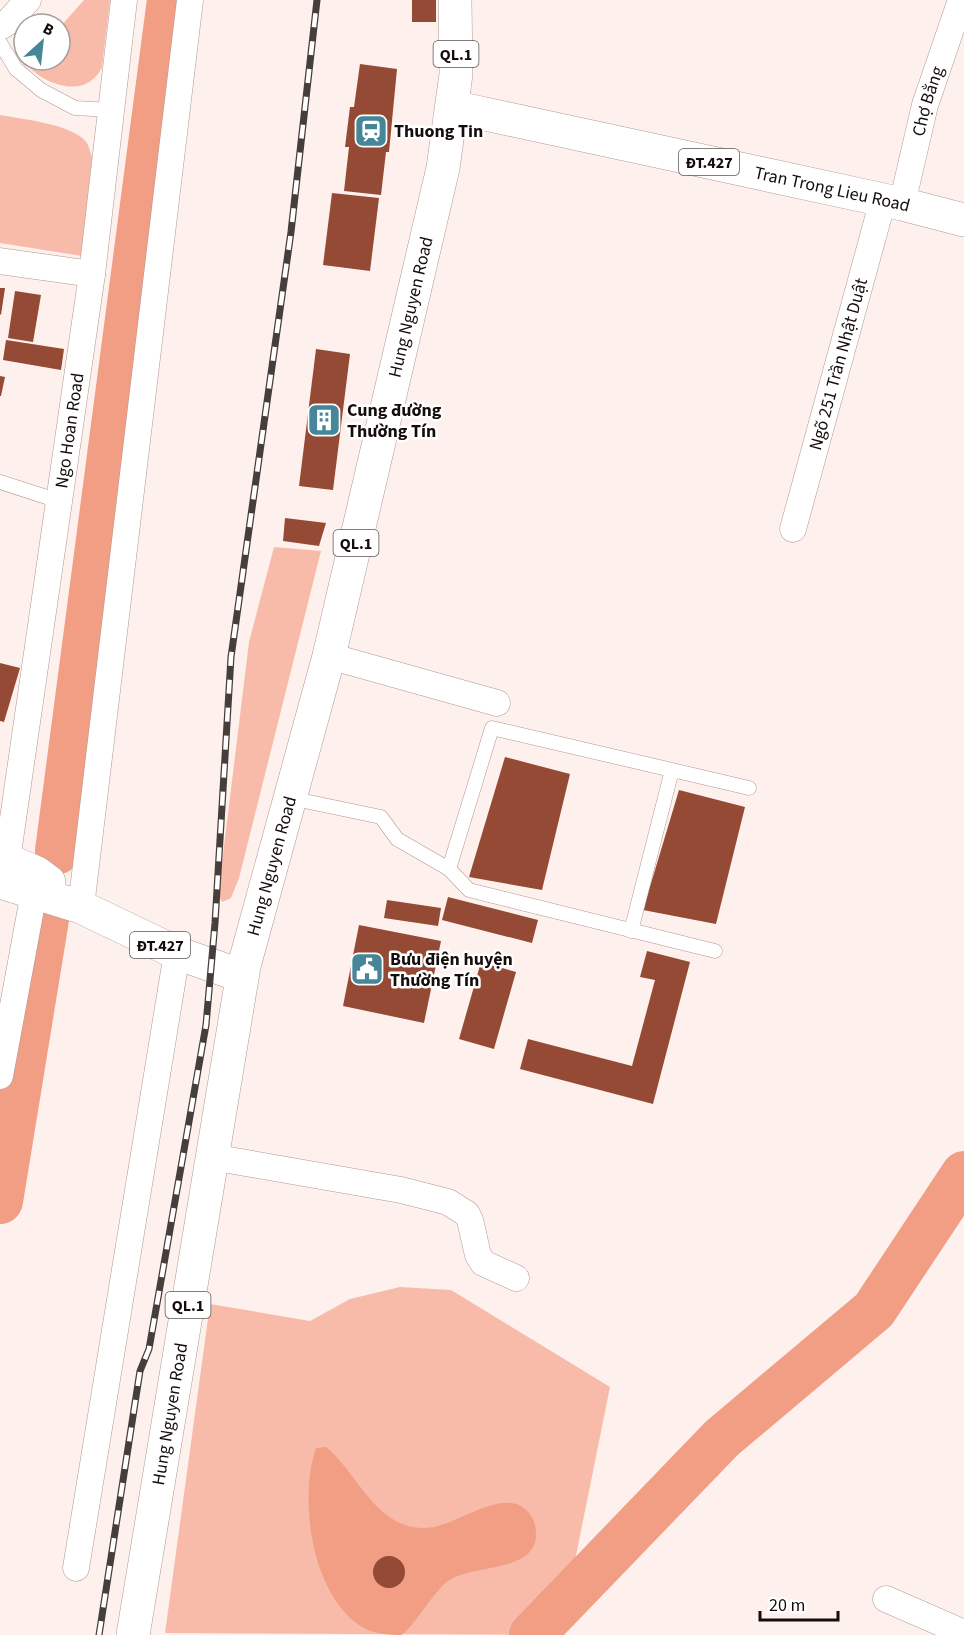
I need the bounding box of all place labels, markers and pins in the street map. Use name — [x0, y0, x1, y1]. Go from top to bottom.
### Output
station icon: Thuong Tin — [353, 113, 389, 149]
place label: Thuong Tin — [394, 119, 483, 144]
place label: Cung đường Thường Tín — [347, 398, 442, 444]
building icon: Cung đường Thường Tín — [306, 402, 342, 438]
place label: Bưu điện huyện Thường Tín — [390, 947, 513, 993]
public building icon: Bưu điện huyện Thường Tín — [349, 951, 385, 987]

